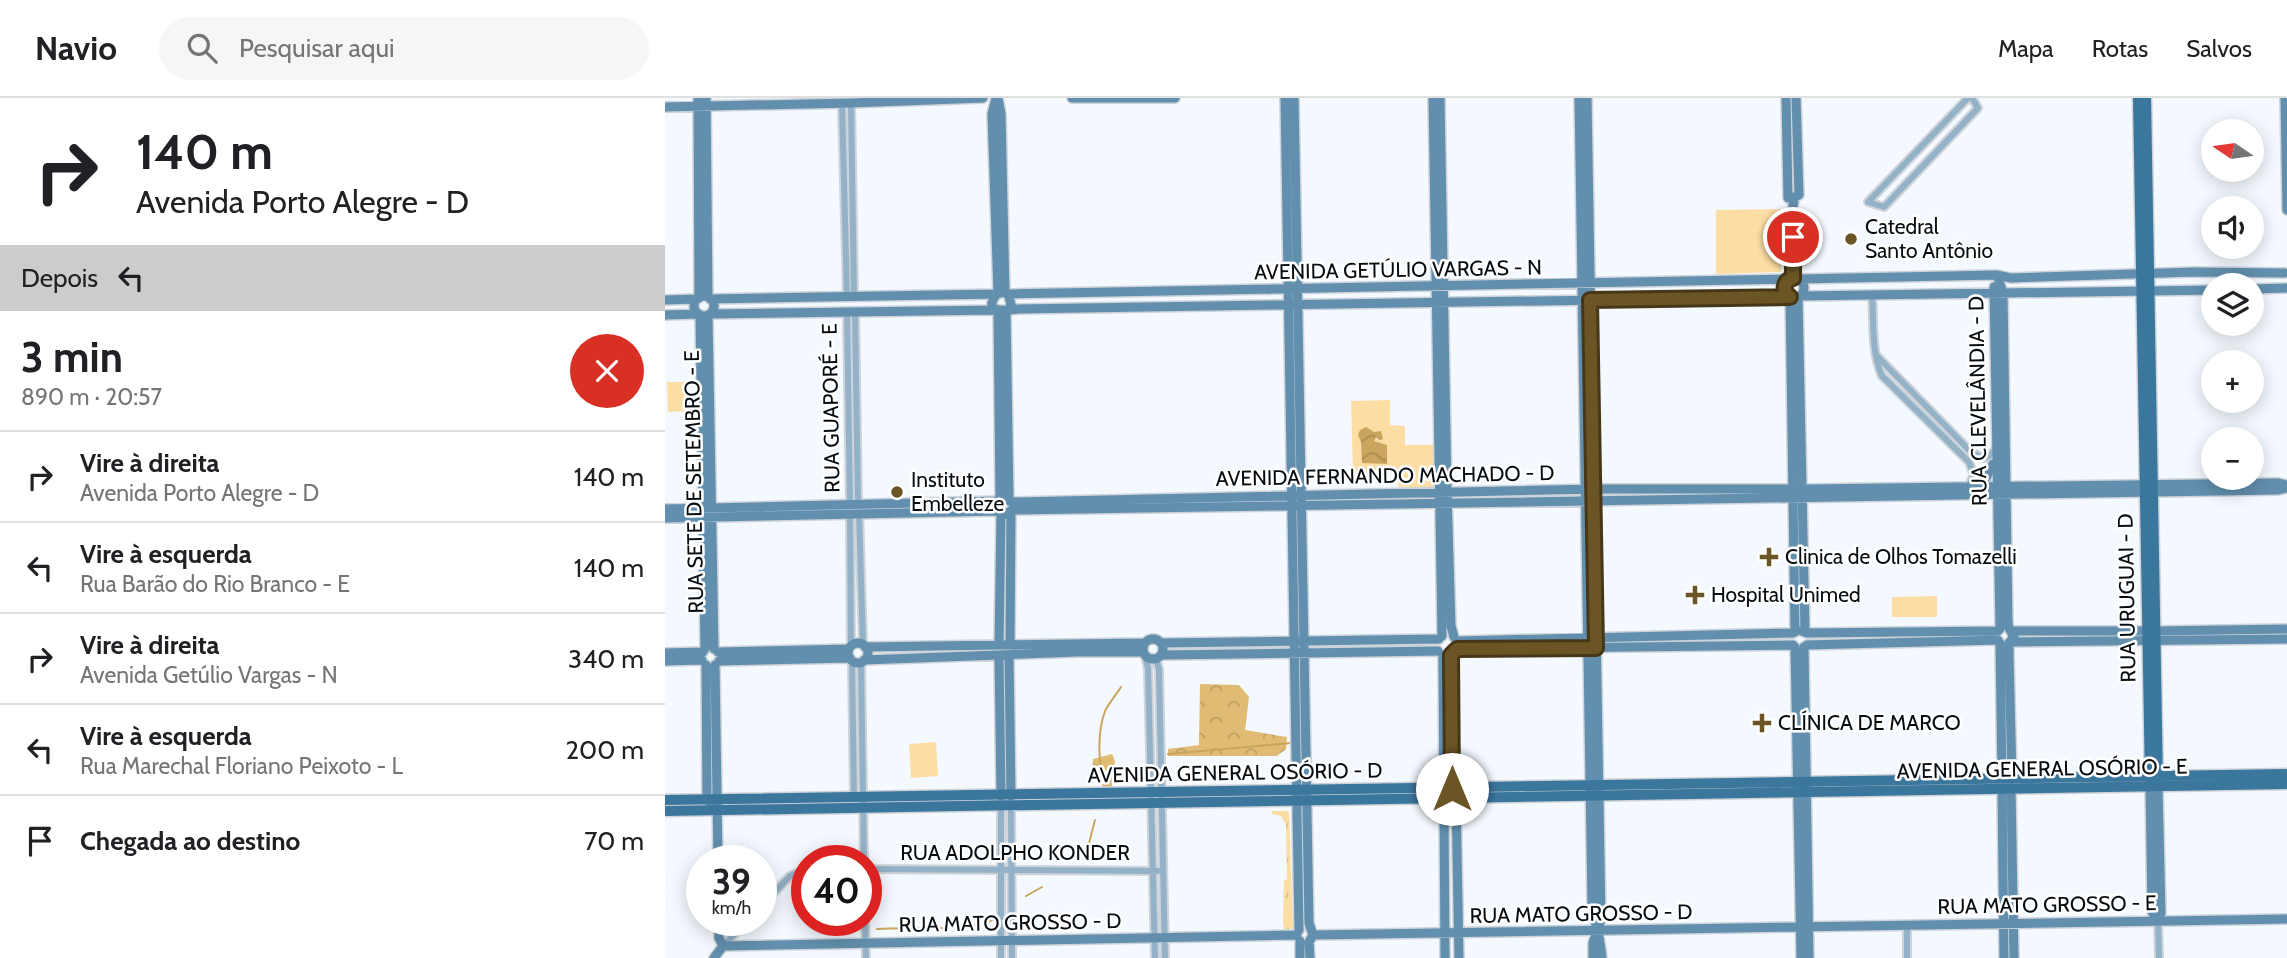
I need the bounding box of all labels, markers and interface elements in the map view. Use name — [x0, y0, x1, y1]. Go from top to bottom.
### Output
search box — [159, 17, 649, 80]
text: Navio — [35, 28, 117, 68]
icon: search — [183, 29, 221, 67]
text: Pesquisar aqui — [239, 32, 395, 64]
text: Mapa — [1998, 34, 2054, 63]
text: Rotas — [2092, 34, 2148, 63]
text: Salvos — [2186, 34, 2252, 63]
north arrow — [2201, 119, 2265, 182]
map controls — [2201, 119, 2264, 490]
text: 140 m — [136, 122, 273, 181]
icon: right — [21, 126, 112, 217]
text: Avenida Porto Alegre - D — [136, 182, 469, 221]
button: sound — [2201, 196, 2264, 259]
pin — [1763, 207, 1823, 267]
place label: Catedral Santo Antônio — [1865, 214, 1993, 263]
icon: arrive — [1774, 218, 1812, 256]
marker: Catedral Santo Antônio — [1843, 231, 1859, 247]
street label: AVENIDA GETÚLIO VARGAS - N — [1254, 254, 1542, 285]
icon: left — [112, 259, 150, 297]
text: Depois — [21, 262, 98, 294]
button: layers — [2201, 273, 2264, 336]
street label: RUA CLEVELÂNDIA - D — [1963, 296, 1992, 506]
street label: RUA GUAPORÉ - E — [817, 323, 844, 493]
text: 3 min — [21, 331, 123, 383]
button: close — [570, 334, 644, 408]
street label: RUA SETE DE SETEMBRO - E — [679, 350, 708, 614]
button: + — [2201, 350, 2264, 413]
text: 890 m · 20:57 — [21, 383, 162, 411]
button: − — [2201, 427, 2264, 490]
text: Vire à direita — [80, 447, 220, 479]
icon: right — [21, 458, 59, 496]
street label: AVENIDA FERNANDO MACHADO - D — [1215, 460, 1554, 491]
text: 140 m — [574, 461, 644, 493]
place label: Instituto Embelleze — [911, 467, 1004, 516]
text: Avenida Porto Alegre - D — [80, 479, 319, 507]
marker: Instituto Embelleze — [889, 484, 905, 500]
street label: RUA URUGUAI - D — [2113, 513, 2140, 683]
text: Vire à esquerda — [80, 538, 252, 570]
place label: Clinica de Olhos Tomazelli — [1785, 544, 2017, 569]
marker: Clinica de Olhos Tomazelli — [1759, 547, 1779, 567]
icon: left — [21, 549, 59, 587]
text: 140 m — [574, 552, 644, 584]
text: Rua Barão do Rio Branco - E — [80, 570, 350, 598]
place label: Hospital Unimed — [1711, 582, 1861, 607]
marker: Hospital Unimed — [1685, 585, 1705, 605]
text: Vire à direita — [80, 629, 220, 661]
icon: right — [21, 640, 59, 678]
text: 340 m — [568, 643, 644, 675]
text: Avenida Getúlio Vargas - N — [80, 661, 338, 689]
place label: CLÍNICA DE MARCO — [1778, 710, 1961, 735]
marker: CLÍNICA DE MARCO — [1752, 713, 1772, 733]
text: Vire à esquerda — [80, 720, 252, 752]
icon: left — [21, 731, 59, 769]
text: 200 m — [565, 734, 644, 766]
text: Rua Marechal Floriano Peixoto - L — [80, 752, 403, 780]
position arrow — [1415, 752, 1489, 826]
street label: AVENIDA GENERAL OSÓRIO - E — [1896, 753, 2188, 784]
street label: AVENIDA GENERAL OSÓRIO - D — [1087, 757, 1382, 788]
icon: arrive — [21, 822, 59, 860]
text: Chegada ao destino — [80, 825, 300, 857]
text: 70 m — [584, 825, 644, 857]
street label: RUA ADOLPHO KONDER — [900, 840, 1130, 865]
speed limit sign: 40 — [791, 845, 882, 936]
text: 39 — [712, 860, 751, 903]
street label: RUA MATO GROSSO - E — [1937, 890, 2157, 919]
text: km/h — [712, 897, 751, 919]
street label: RUA MATO GROSSO - D — [1469, 899, 1693, 928]
street label: RUA MATO GROSSO - D — [898, 908, 1122, 937]

